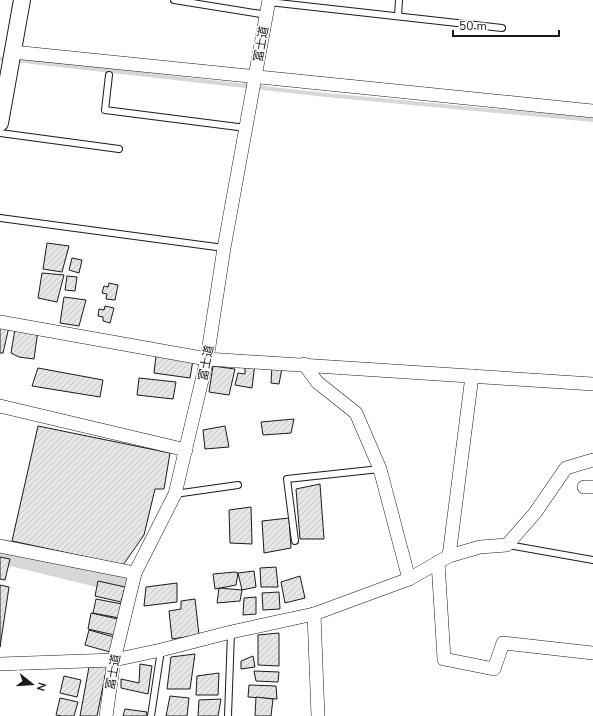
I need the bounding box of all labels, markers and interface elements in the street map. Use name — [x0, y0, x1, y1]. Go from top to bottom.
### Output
scale bar — [453, 12, 559, 38]
text: 50 m — [459, 18, 487, 34]
street label: 富士道 — [250, 25, 272, 63]
street label: 富士道 — [195, 344, 217, 382]
street label: 富士道 — [102, 653, 124, 691]
north arrow — [12, 664, 52, 704]
text: N — [33, 681, 49, 693]

